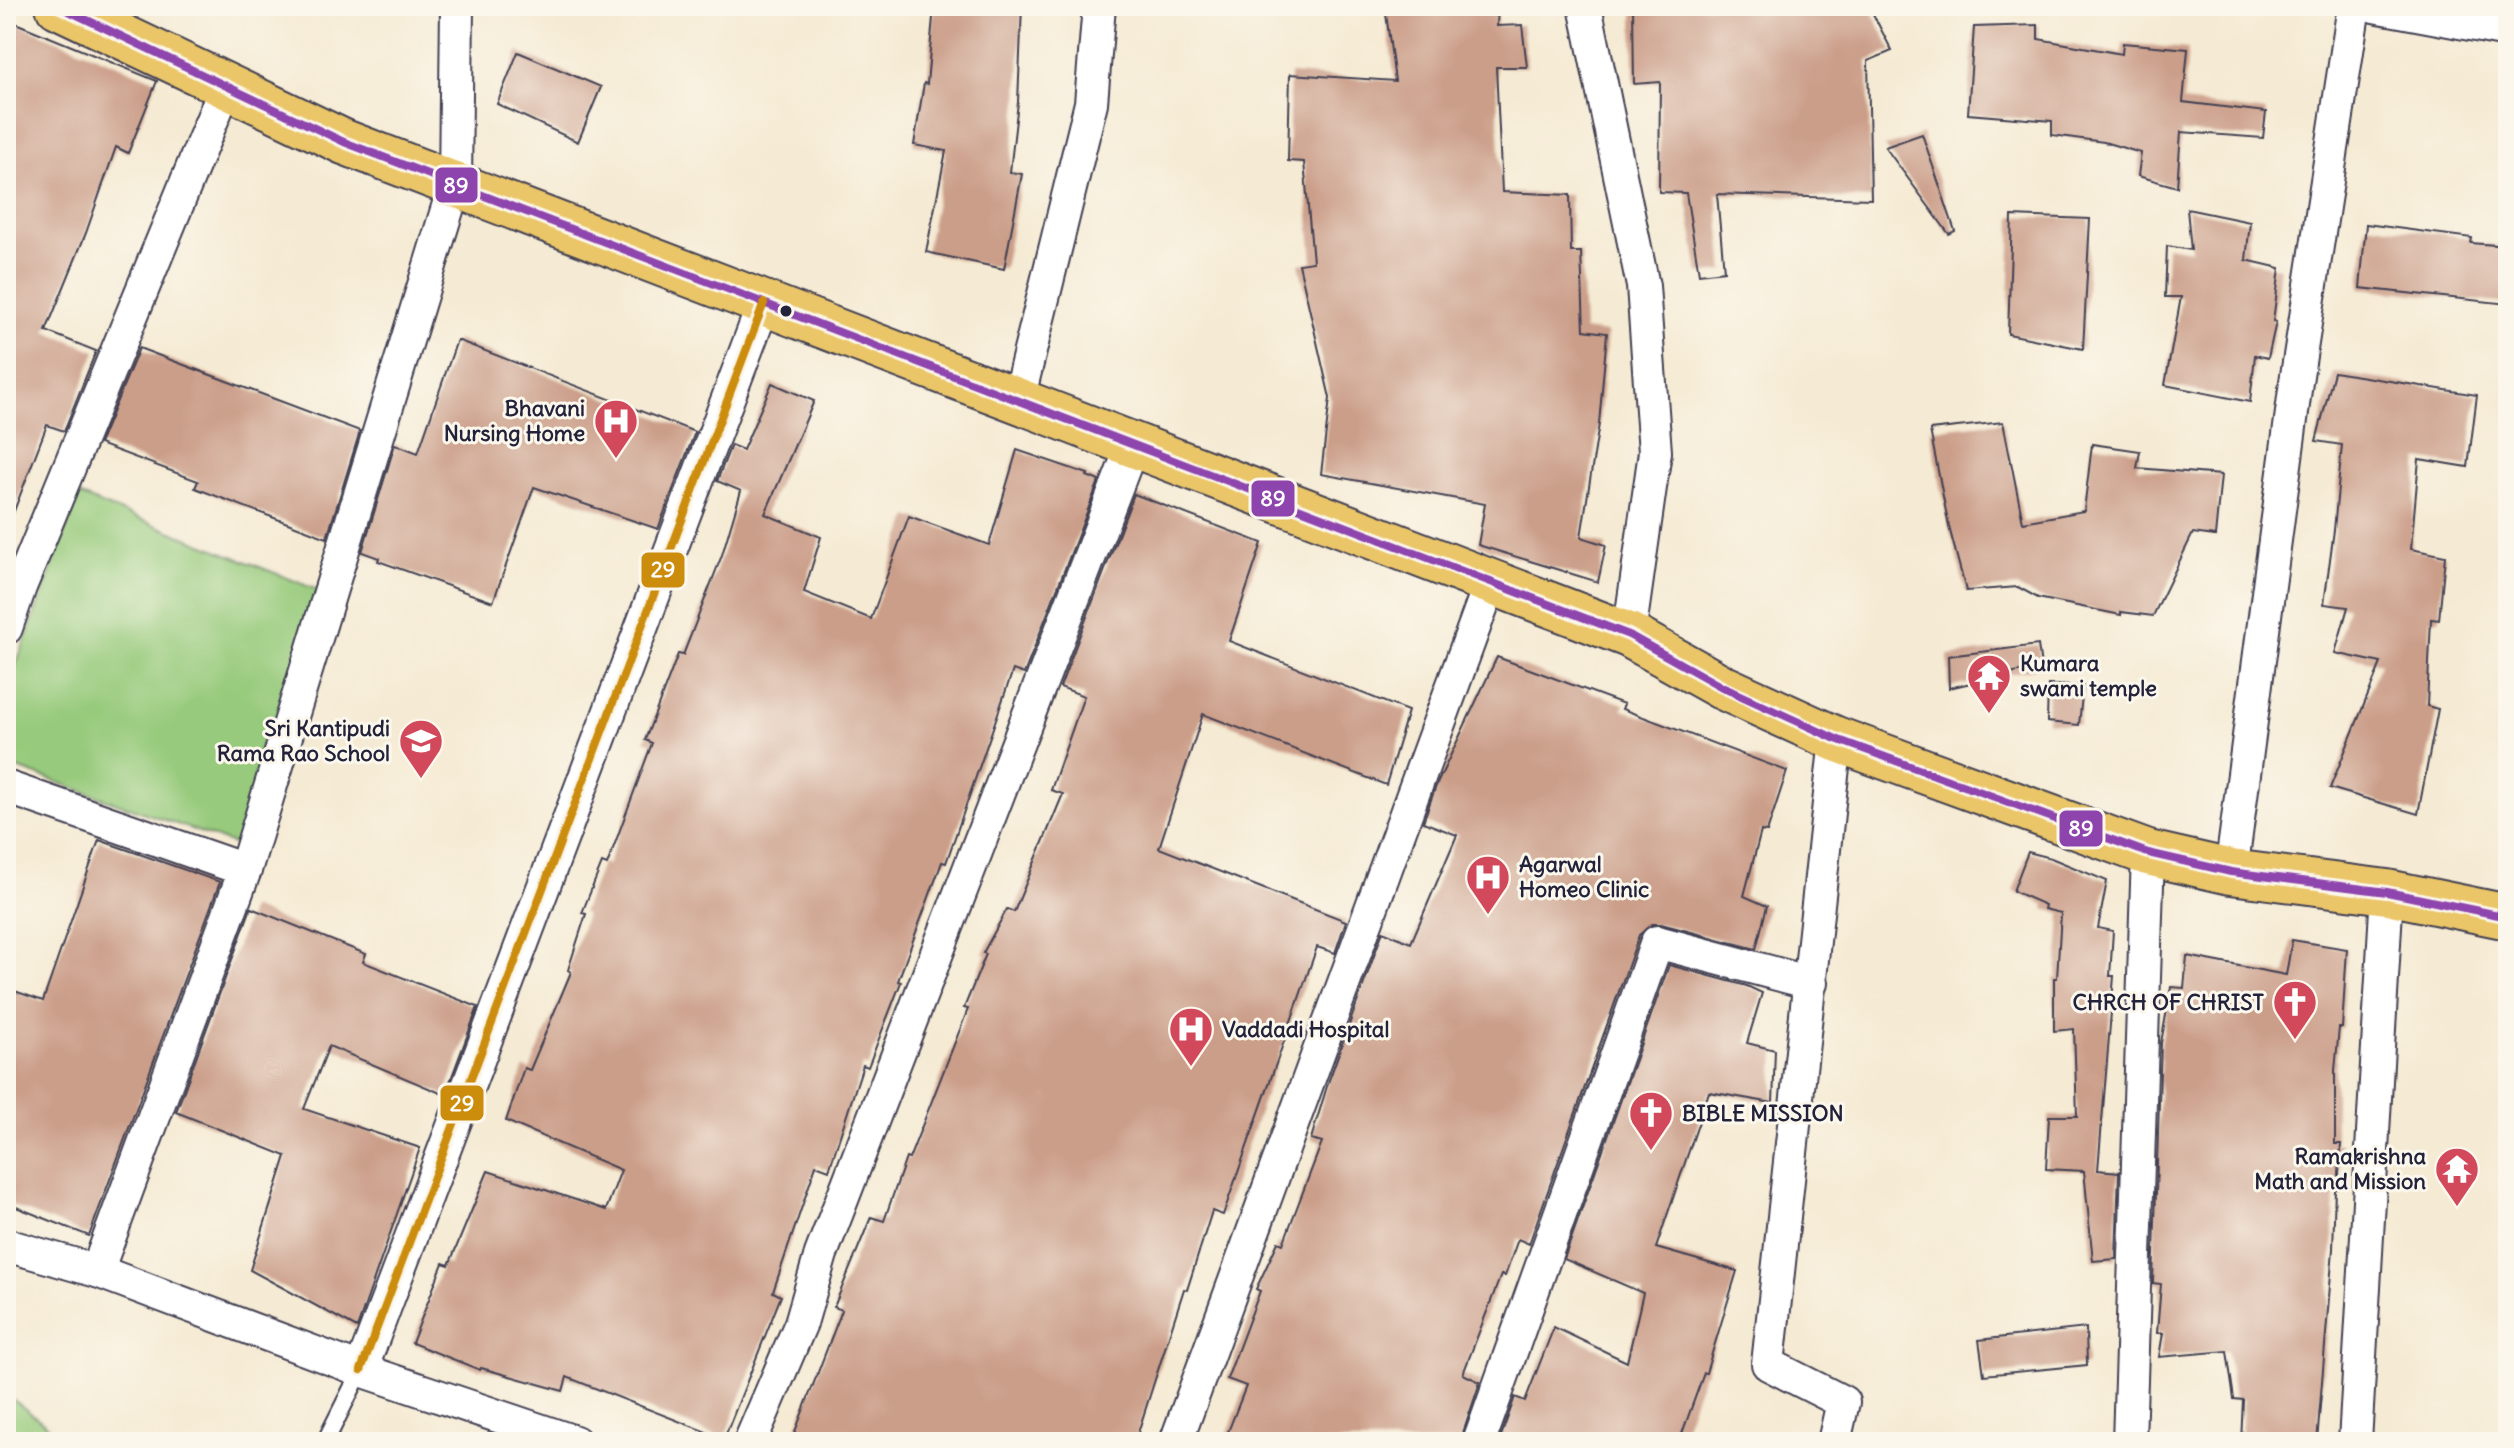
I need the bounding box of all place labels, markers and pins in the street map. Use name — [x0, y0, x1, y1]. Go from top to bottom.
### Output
unlabelled marker — [778, 303, 794, 319]
place label: Bhavani Nursing Home — [444, 394, 585, 447]
hospital icon: Bhavani Nursing Home — [592, 397, 640, 460]
place label: Kumara swami temple — [2020, 649, 2157, 702]
temple icon: Kumara swami temple — [1965, 652, 2013, 715]
place label: Sri Kantipudi Rama Rao School — [217, 714, 390, 767]
school or university icon: Sri Kantipudi Rama Rao School — [397, 717, 445, 780]
place label: Agarwal Homeo Clinic — [1519, 850, 1649, 903]
hospital icon: Agarwal Homeo Clinic — [1464, 853, 1512, 916]
church icon: CHRCH OF CHRIST — [2271, 978, 2319, 1041]
place label: CHRCH OF CHRIST — [2073, 988, 2264, 1016]
hospital icon: Vaddadi Hospital — [1167, 1005, 1215, 1068]
place label: Vaddadi Hospital — [1222, 1015, 1389, 1043]
church icon: BIBLE MISSION — [1627, 1089, 1675, 1152]
place label: BIBLE MISSION — [1682, 1099, 1844, 1127]
place label: Ramakrishna Math and Mission — [2254, 1142, 2426, 1195]
temple icon: Ramakrishna Math and Mission — [2433, 1145, 2481, 1208]

